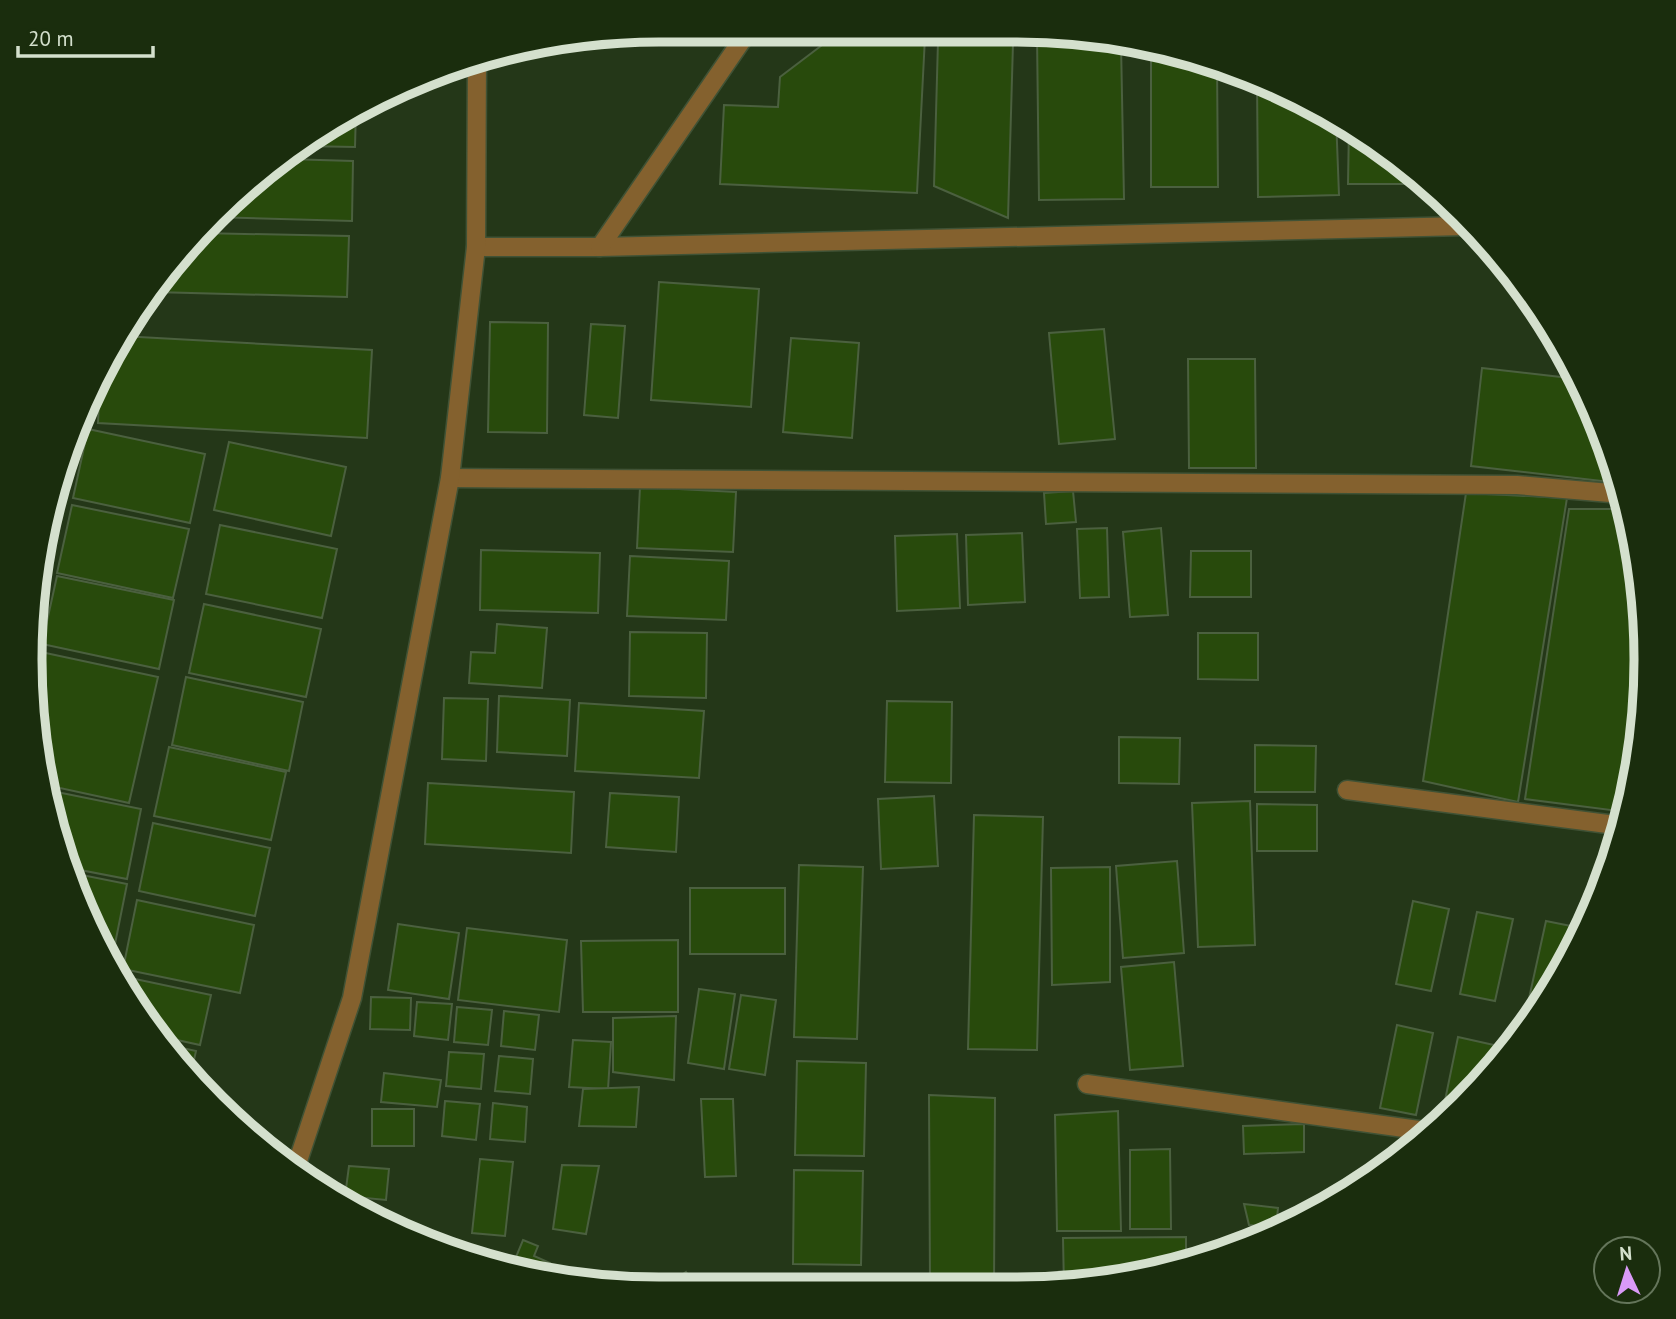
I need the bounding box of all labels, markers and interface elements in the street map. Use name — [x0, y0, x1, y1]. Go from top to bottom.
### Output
scale bar — [18, 14, 152, 58]
text: 20 m — [28, 25, 74, 52]
north arrow — [1592, 1235, 1662, 1305]
text: N — [1619, 1241, 1633, 1265]

